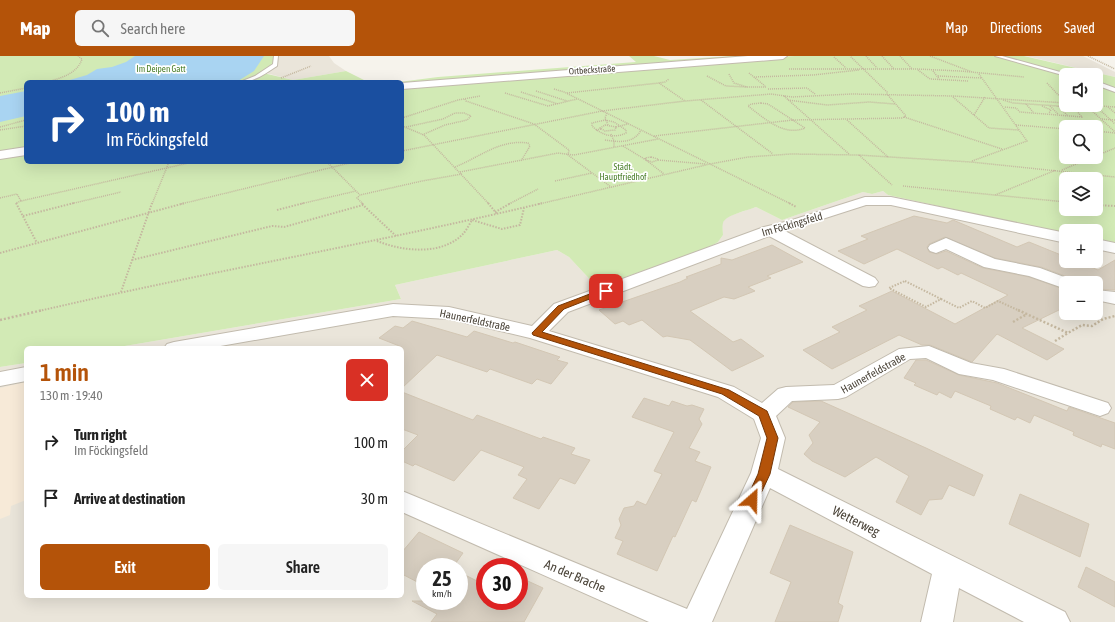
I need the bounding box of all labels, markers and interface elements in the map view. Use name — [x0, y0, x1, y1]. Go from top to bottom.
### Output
search box — [75, 10, 355, 46]
text: Map — [20, 17, 51, 39]
icon: search — [89, 17, 111, 39]
text: Search here — [121, 20, 185, 37]
text: Map — [945, 20, 968, 36]
text: Directions — [990, 20, 1042, 36]
text: Saved — [1064, 20, 1095, 36]
street label: Ortbeckstraße — [568, 63, 616, 77]
park label: Im Deipen Gatt — [136, 64, 186, 74]
map controls — [1059, 68, 1103, 320]
button: sound — [1059, 68, 1103, 112]
icon: right — [40, 96, 92, 148]
text: 100 m — [106, 96, 169, 128]
button: search — [1059, 120, 1103, 164]
text: Im Föckingsfeld — [106, 129, 209, 150]
park label: Städt. Hauptfriedhof — [599, 162, 647, 182]
button: layers — [1059, 172, 1103, 216]
street label: Im Föckingsfeld — [760, 210, 824, 238]
button: + — [1059, 224, 1103, 268]
pin — [589, 274, 623, 308]
button: − — [1059, 276, 1103, 320]
icon: arrive — [595, 280, 617, 302]
street label: Haunerfeldstraße — [439, 307, 511, 333]
street label: Haunerfeldstraße — [839, 350, 907, 396]
text: 1 min — [40, 359, 89, 386]
button: close — [346, 359, 388, 401]
text: 130 m · 19:40 — [40, 388, 103, 403]
text: Turn right — [74, 426, 127, 443]
icon: right — [40, 431, 62, 453]
text: 100 m — [354, 434, 388, 451]
text: Im Föckingsfeld — [74, 443, 148, 458]
position arrow — [731, 479, 773, 521]
icon: arrive — [40, 487, 62, 509]
text: Arrive at destination — [74, 490, 185, 507]
text: 30 m — [361, 490, 388, 507]
street label: Wetterweg — [830, 503, 883, 539]
button: Exit — [40, 544, 210, 590]
button: Share — [218, 544, 388, 590]
street label: An der Brache — [542, 556, 608, 596]
speed limit sign: 30 — [476, 558, 528, 610]
text: 25 — [433, 567, 451, 590]
text: km/h — [432, 588, 452, 599]

